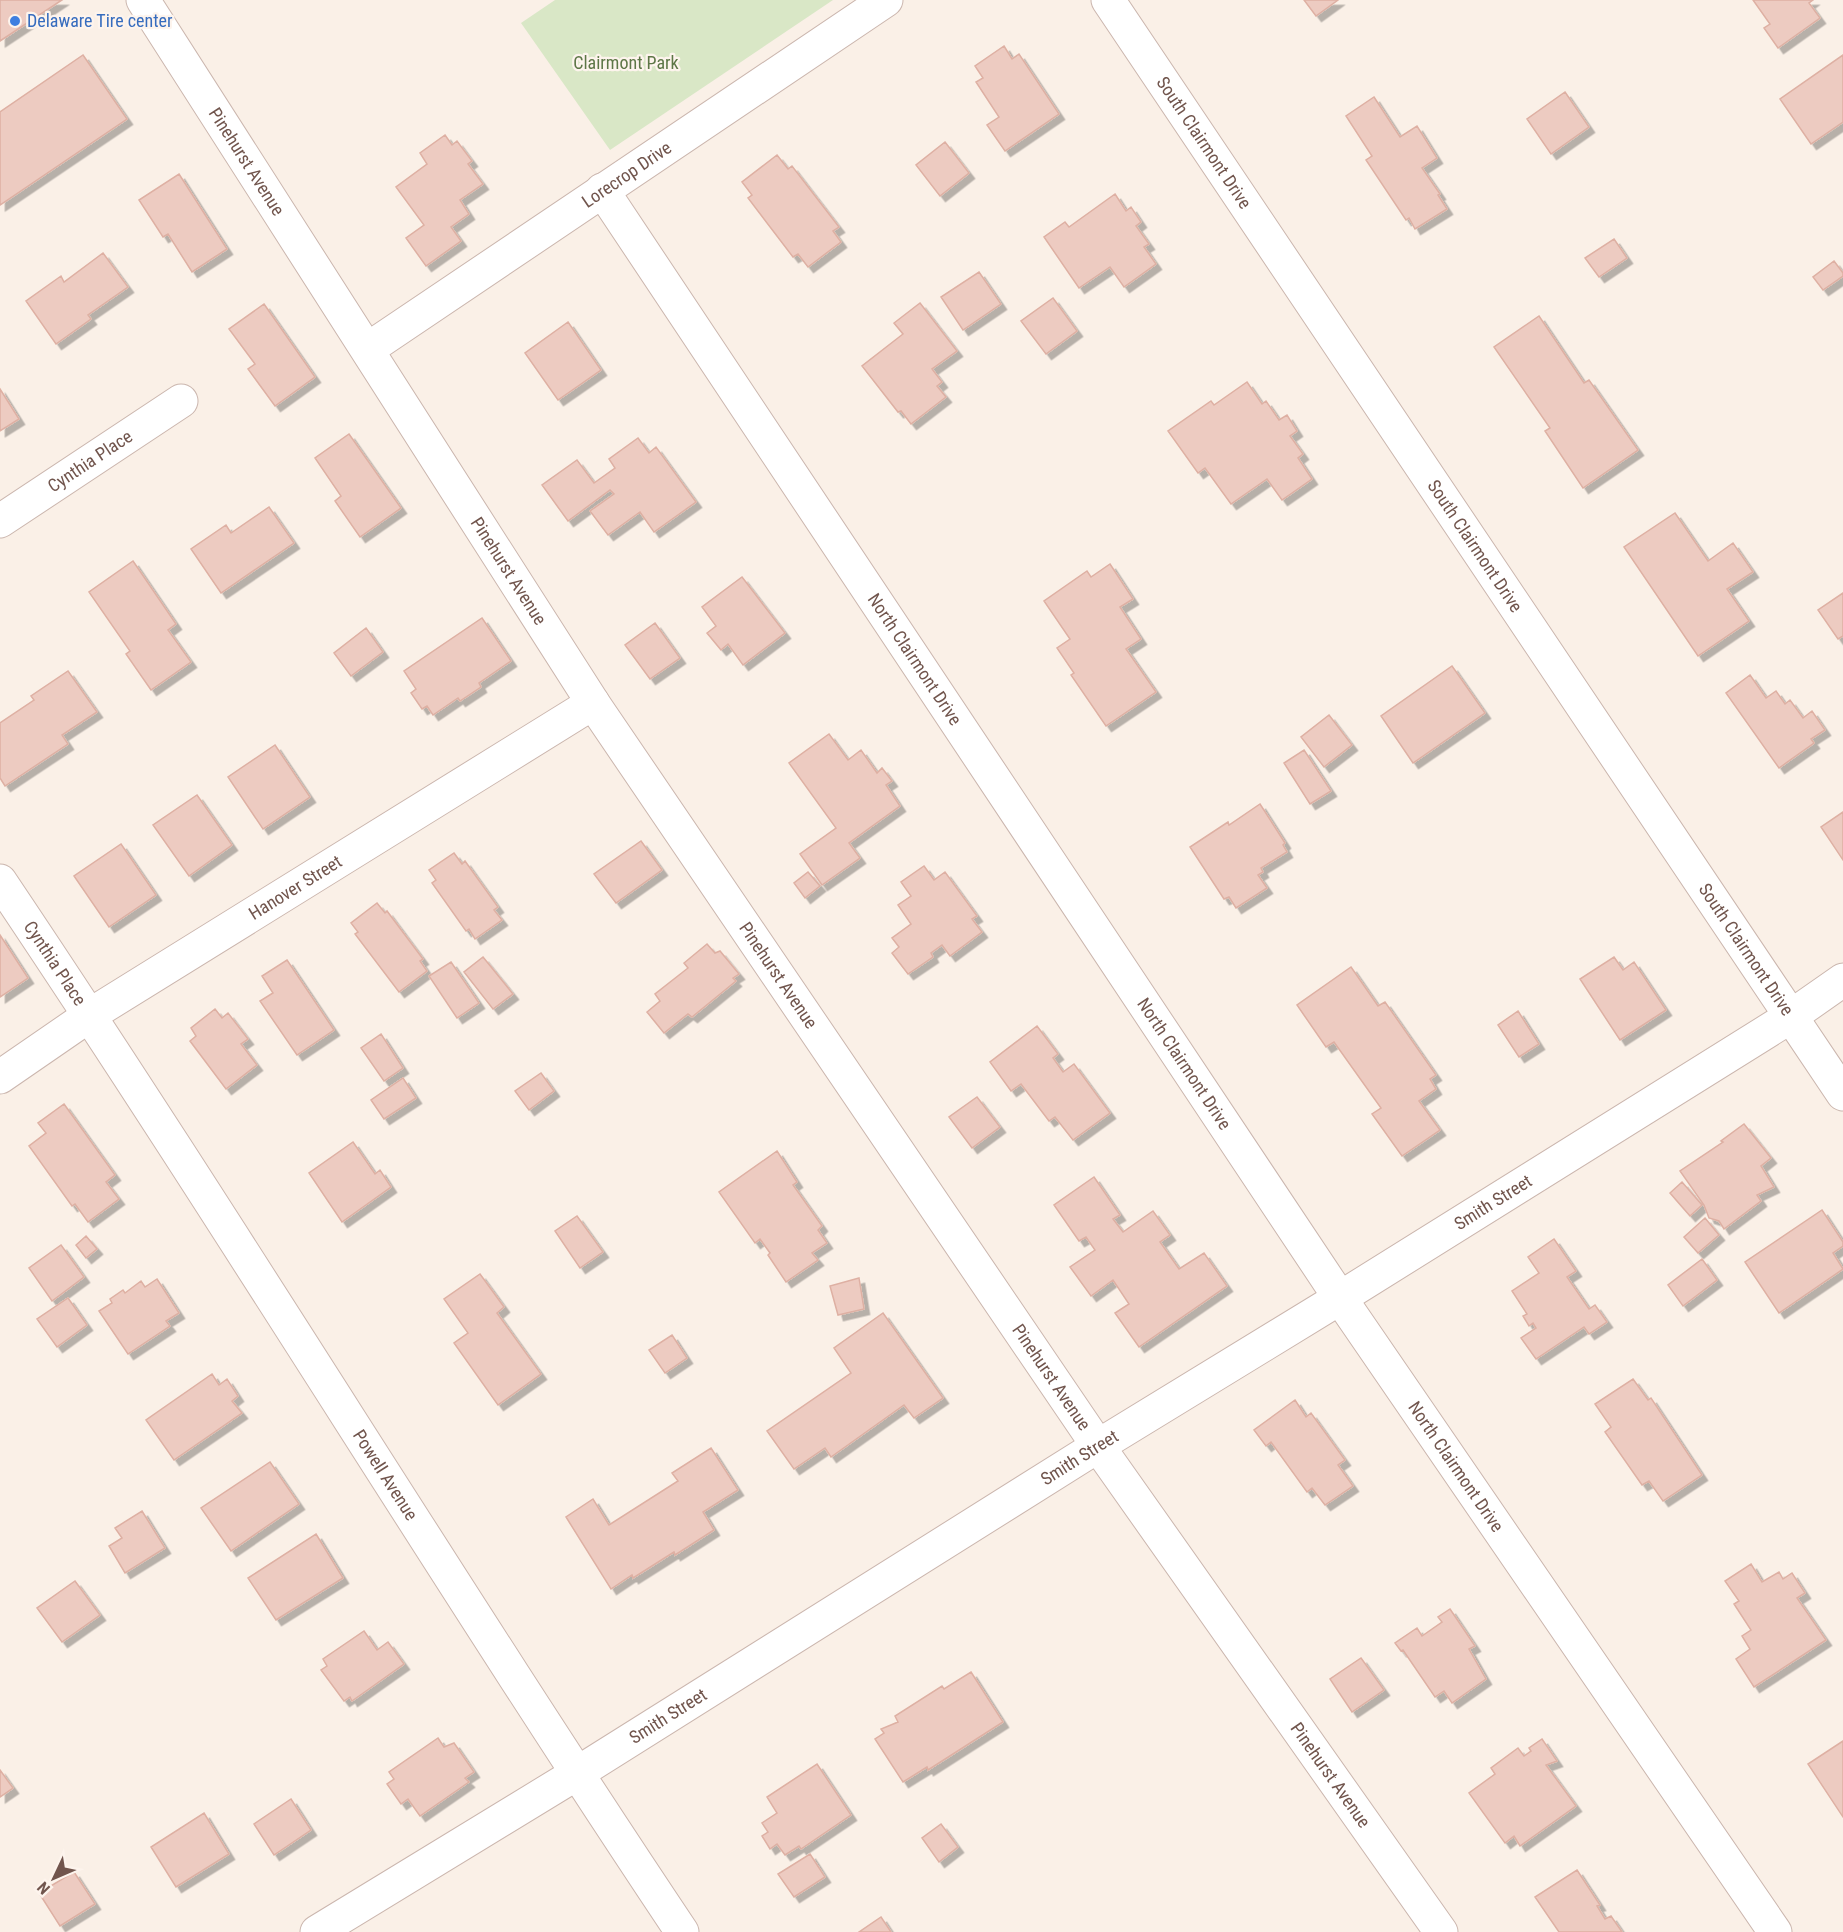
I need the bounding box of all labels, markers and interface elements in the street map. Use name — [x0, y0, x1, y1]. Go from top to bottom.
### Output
place label: Delaware Tire center — [27, 10, 173, 31]
marker: Delaware Tire center — [8, 14, 22, 28]
park label: Clairmont Park — [573, 52, 679, 73]
street label: South Clairmont Drive — [1153, 72, 1256, 213]
street label: Pinehurst Avenue — [205, 104, 289, 219]
street label: Lorecrop Drive — [578, 137, 675, 212]
street label: Cynthia Place — [44, 425, 136, 496]
street label: South Clairmont Drive — [1424, 476, 1527, 616]
street label: Pinehurst Avenue — [467, 513, 551, 629]
street label: North Clairmont Drive — [864, 589, 966, 729]
street label: Hanover Street — [245, 850, 345, 924]
street label: South Clairmont Drive — [1695, 879, 1798, 1019]
street label: Cynthia Place — [20, 917, 91, 1009]
street label: Pinehurst Avenue — [735, 918, 822, 1032]
street label: North Clairmont Drive — [1133, 994, 1236, 1133]
street label: Smith Street — [1450, 1170, 1535, 1234]
street label: Pinehurst Avenue — [1008, 1320, 1095, 1434]
street label: North Clairmont Drive — [1404, 1397, 1508, 1536]
street label: Smith Street — [1037, 1425, 1122, 1489]
street label: Powell Avenue — [349, 1426, 422, 1524]
street label: Smith Street — [625, 1684, 710, 1748]
street label: Pinehurst Avenue — [1287, 1718, 1375, 1832]
north arrow — [24, 1848, 84, 1908]
text: N — [33, 1878, 54, 1898]

